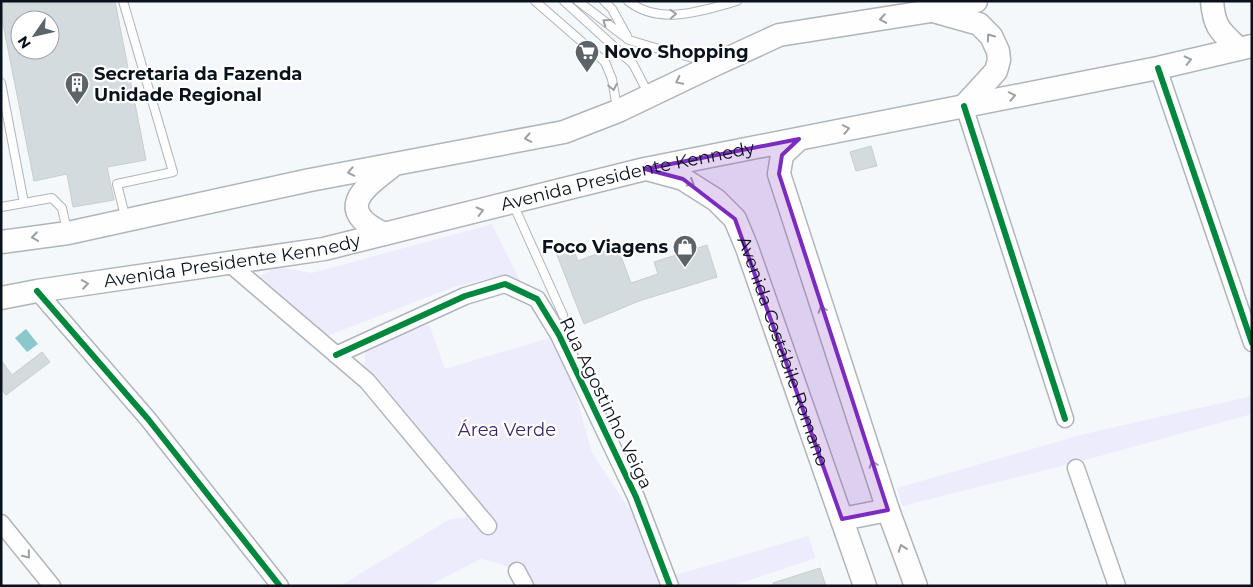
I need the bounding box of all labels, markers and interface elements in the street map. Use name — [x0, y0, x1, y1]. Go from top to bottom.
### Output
one-way arrow — [670, 9, 678, 20]
north arrow — [10, 10, 60, 60]
one-way arrow — [878, 13, 887, 23]
one-way arrow — [603, 20, 612, 28]
text: N — [14, 33, 35, 52]
one-way arrow — [987, 33, 996, 43]
supermarket icon: Novo Shopping — [574, 39, 600, 73]
place label: Novo Shopping — [604, 41, 749, 63]
one-way arrow — [1184, 55, 1193, 66]
place label: Secretaria da Fazenda Unidade Regional — [94, 63, 302, 106]
building icon: Secretaria da Fazenda Unidade Regional — [64, 71, 90, 105]
one-way arrow — [675, 75, 684, 86]
one-way arrow — [608, 82, 618, 91]
one-way arrow — [1007, 92, 1016, 102]
one-way arrow — [842, 124, 851, 135]
one-way arrow — [523, 133, 532, 143]
street label: Avenida Presidente Kennedy — [498, 137, 757, 216]
one-way arrow — [347, 166, 355, 177]
one-way arrow — [685, 177, 694, 187]
one-way arrow — [476, 206, 484, 216]
street label: Avenida Presidente Kennedy — [102, 229, 363, 292]
one-way arrow — [30, 232, 39, 242]
street label: Avenida Costábile Romano — [732, 233, 833, 469]
shop icon: Foco Viagens — [672, 234, 698, 268]
place label: Foco Viagens — [542, 236, 668, 258]
one-way arrow — [82, 279, 90, 290]
one-way arrow — [818, 306, 828, 314]
street label: Rua Agostinho Veiga — [555, 314, 657, 492]
park label: Área Verde — [458, 419, 556, 441]
one-way arrow — [869, 460, 879, 468]
one-way arrow — [898, 544, 908, 553]
one-way arrow — [21, 549, 30, 558]

